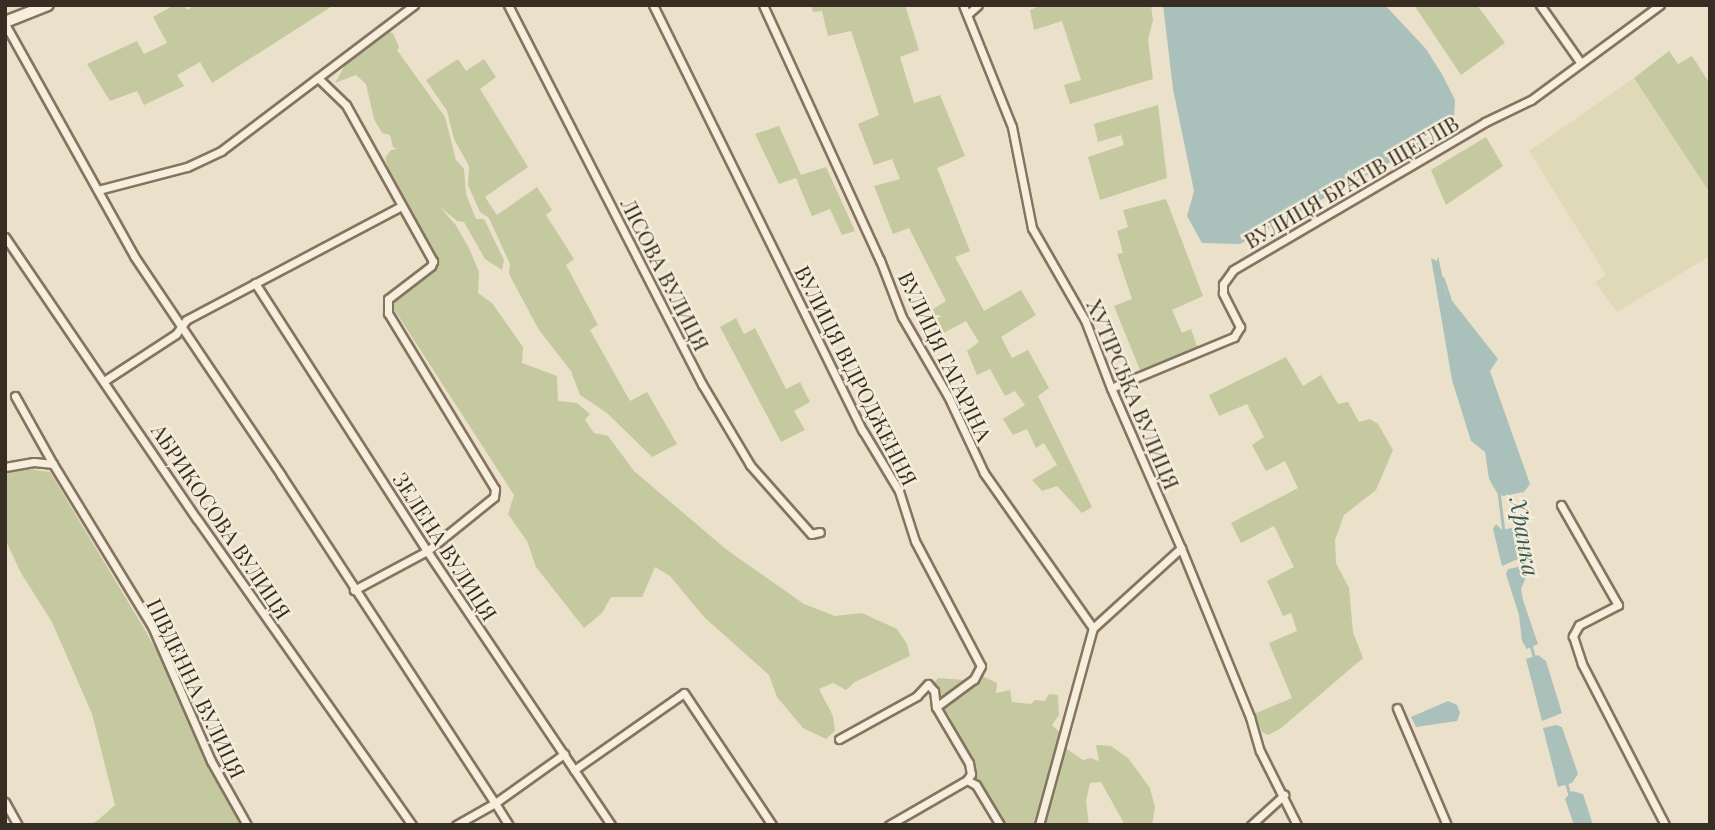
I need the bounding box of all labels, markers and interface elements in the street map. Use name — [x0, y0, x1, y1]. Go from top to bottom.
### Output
street label: ВУЛИЦЯ БРАТІВ ЩЕГЛІВ — [1239, 109, 1463, 253]
street label: ЛІСОВА ВУЛИЦЯ — [617, 193, 715, 355]
street label: ВУЛИЦЯ ВІДРОДЖЕННЯ — [791, 261, 923, 489]
street label: ВУЛИЦЯ ГАГАРІНА — [894, 267, 998, 445]
street label: ХУТІРСЬКА ВУЛИЦЯ — [1083, 295, 1185, 493]
street label: АБРИКОСОВА ВУЛИЦЯ — [147, 418, 297, 624]
street label: ЗЕЛЕНА ВУЛИЦЯ — [389, 467, 503, 625]
water label: Хранка — [1505, 496, 1545, 578]
street label: ПІВДЕННА ВУЛИЦЯ — [142, 594, 252, 782]

